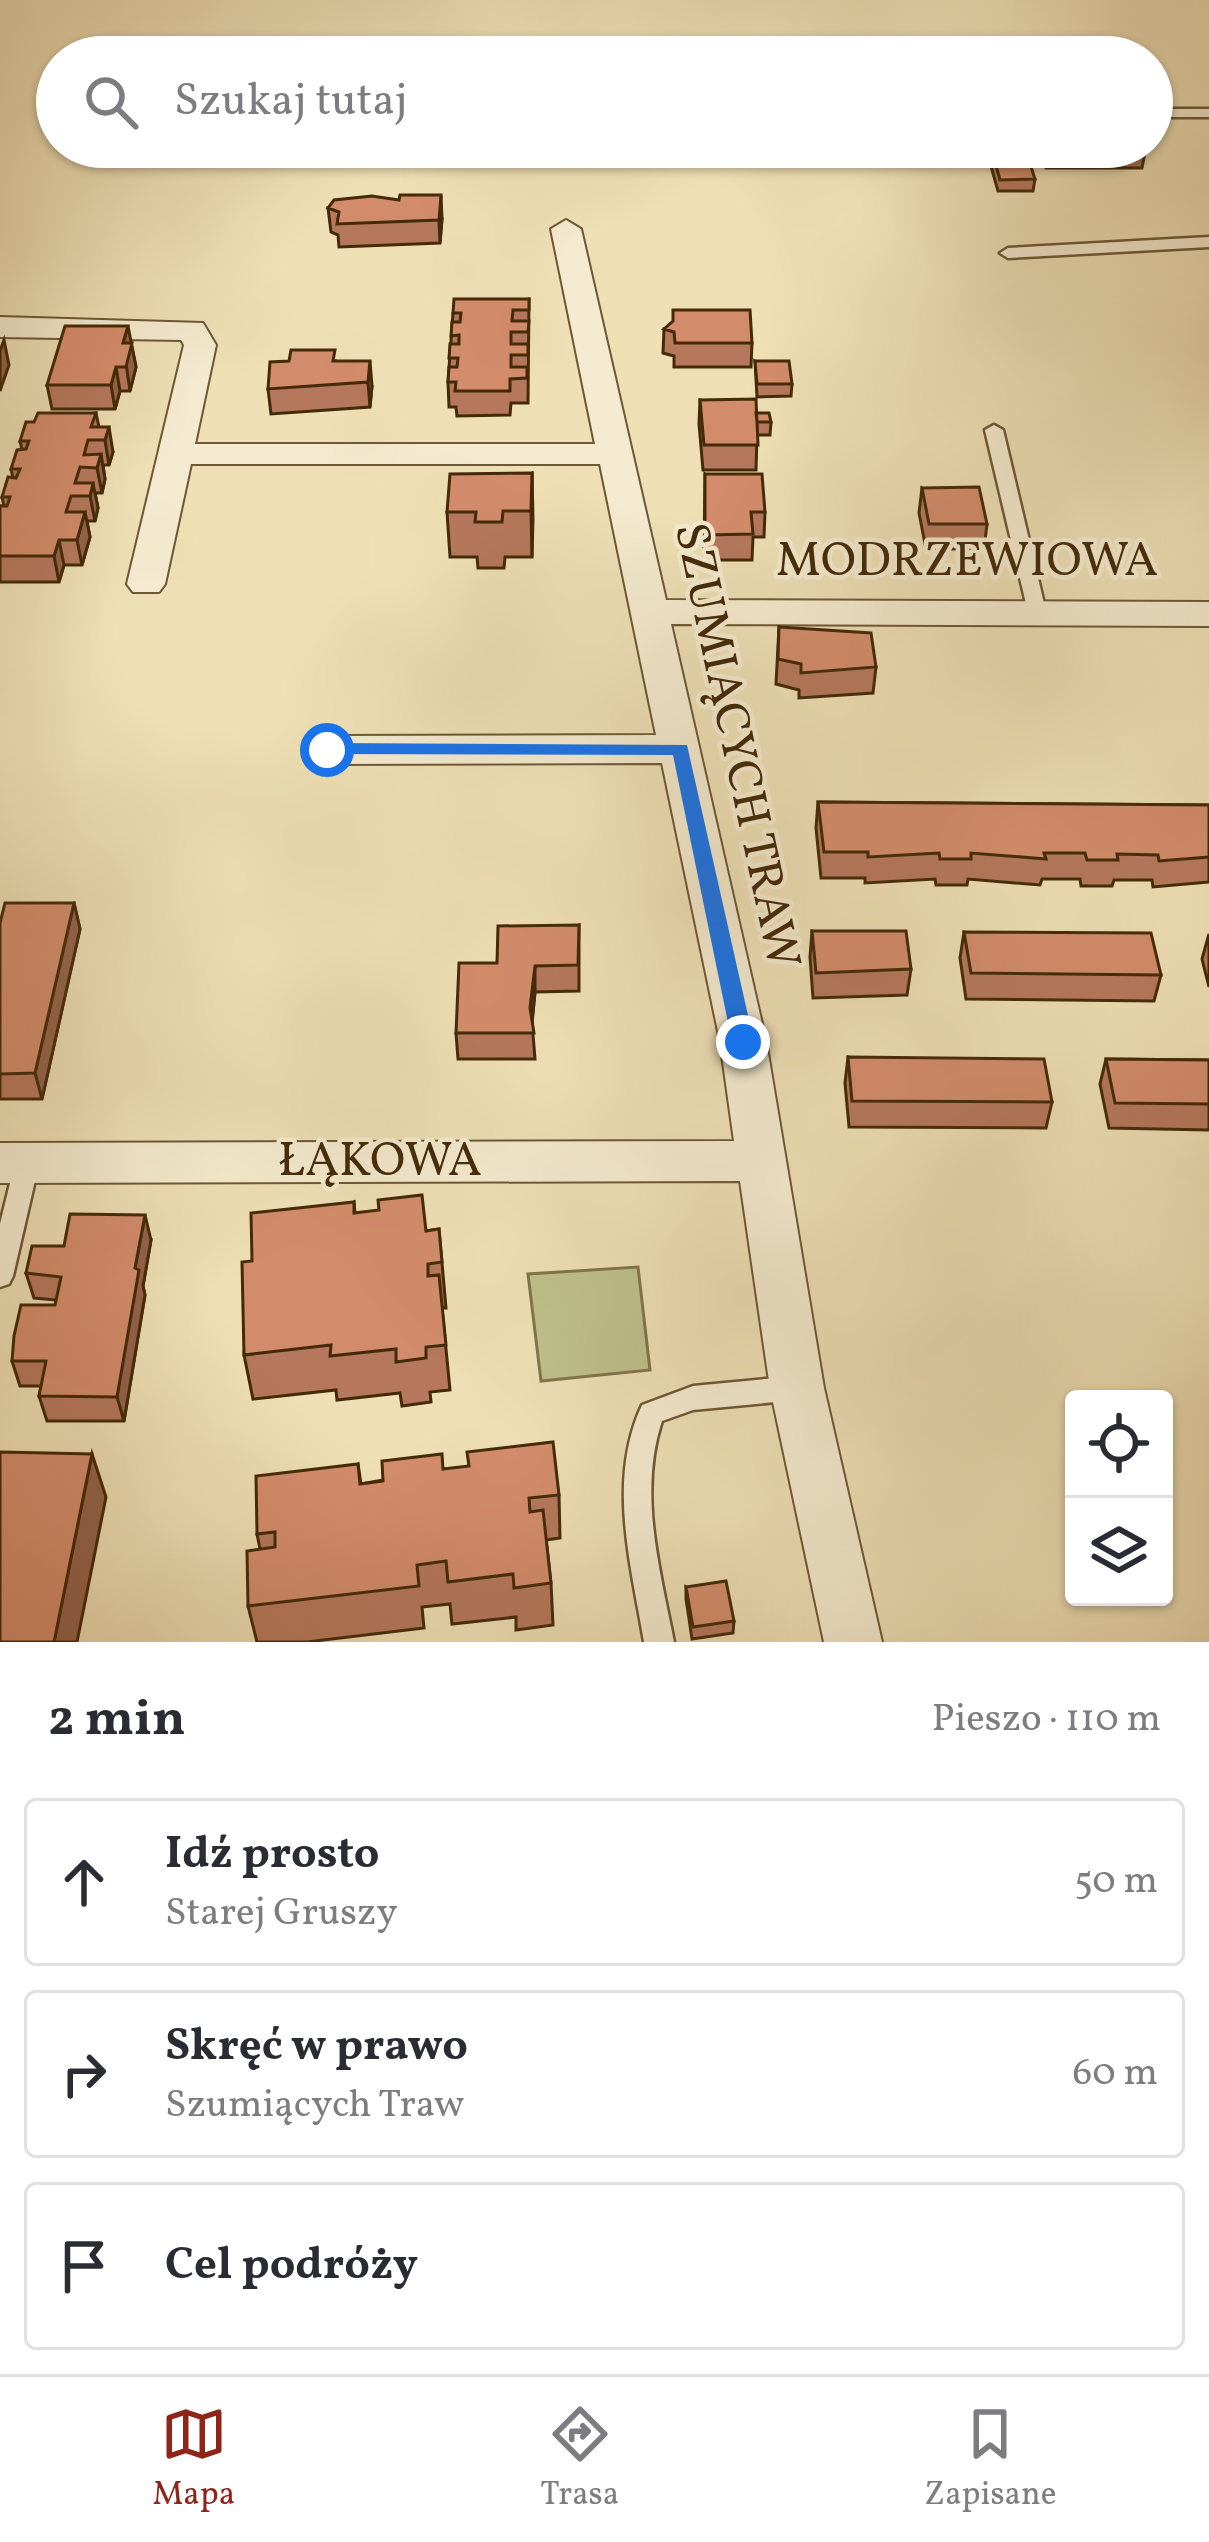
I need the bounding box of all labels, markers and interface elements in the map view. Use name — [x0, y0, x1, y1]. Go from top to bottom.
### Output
search box — [36, 36, 1173, 168]
icon: search — [78, 69, 144, 135]
text: Szukaj tutaj — [174, 71, 408, 134]
street label: SZUMIĄCYCH TRAW — [655, 517, 815, 975]
street label: MODRZEWIOWA — [776, 529, 1158, 596]
route start — [300, 723, 354, 777]
route end — [716, 1015, 770, 1069]
street label: ŁĄKOWA — [278, 1129, 482, 1196]
map controls — [1065, 1390, 1173, 1606]
button: locate — [1065, 1390, 1173, 1498]
button: layers — [1065, 1498, 1173, 1606]
text: 2 min — [48, 1685, 186, 1756]
text: Pieszo · 110 m — [932, 1693, 1161, 1747]
text: Idź prosto — [165, 1824, 380, 1887]
icon: ahead — [51, 1849, 117, 1915]
text: 50 m — [1074, 1855, 1158, 1909]
text: Starej Gruszy — [165, 1887, 397, 1941]
text: Skręć w prawo — [165, 2016, 468, 2079]
icon: right — [51, 2041, 117, 2107]
text: 60 m — [1073, 2047, 1158, 2101]
text: Szumiących Traw — [165, 2079, 464, 2133]
icon: arrive — [51, 2233, 117, 2299]
text: Cel podróży — [165, 2235, 418, 2298]
tab: Mapa — [153, 2401, 235, 2519]
tab: Trasa — [540, 2401, 619, 2519]
tab: Zapisane — [924, 2401, 1056, 2519]

